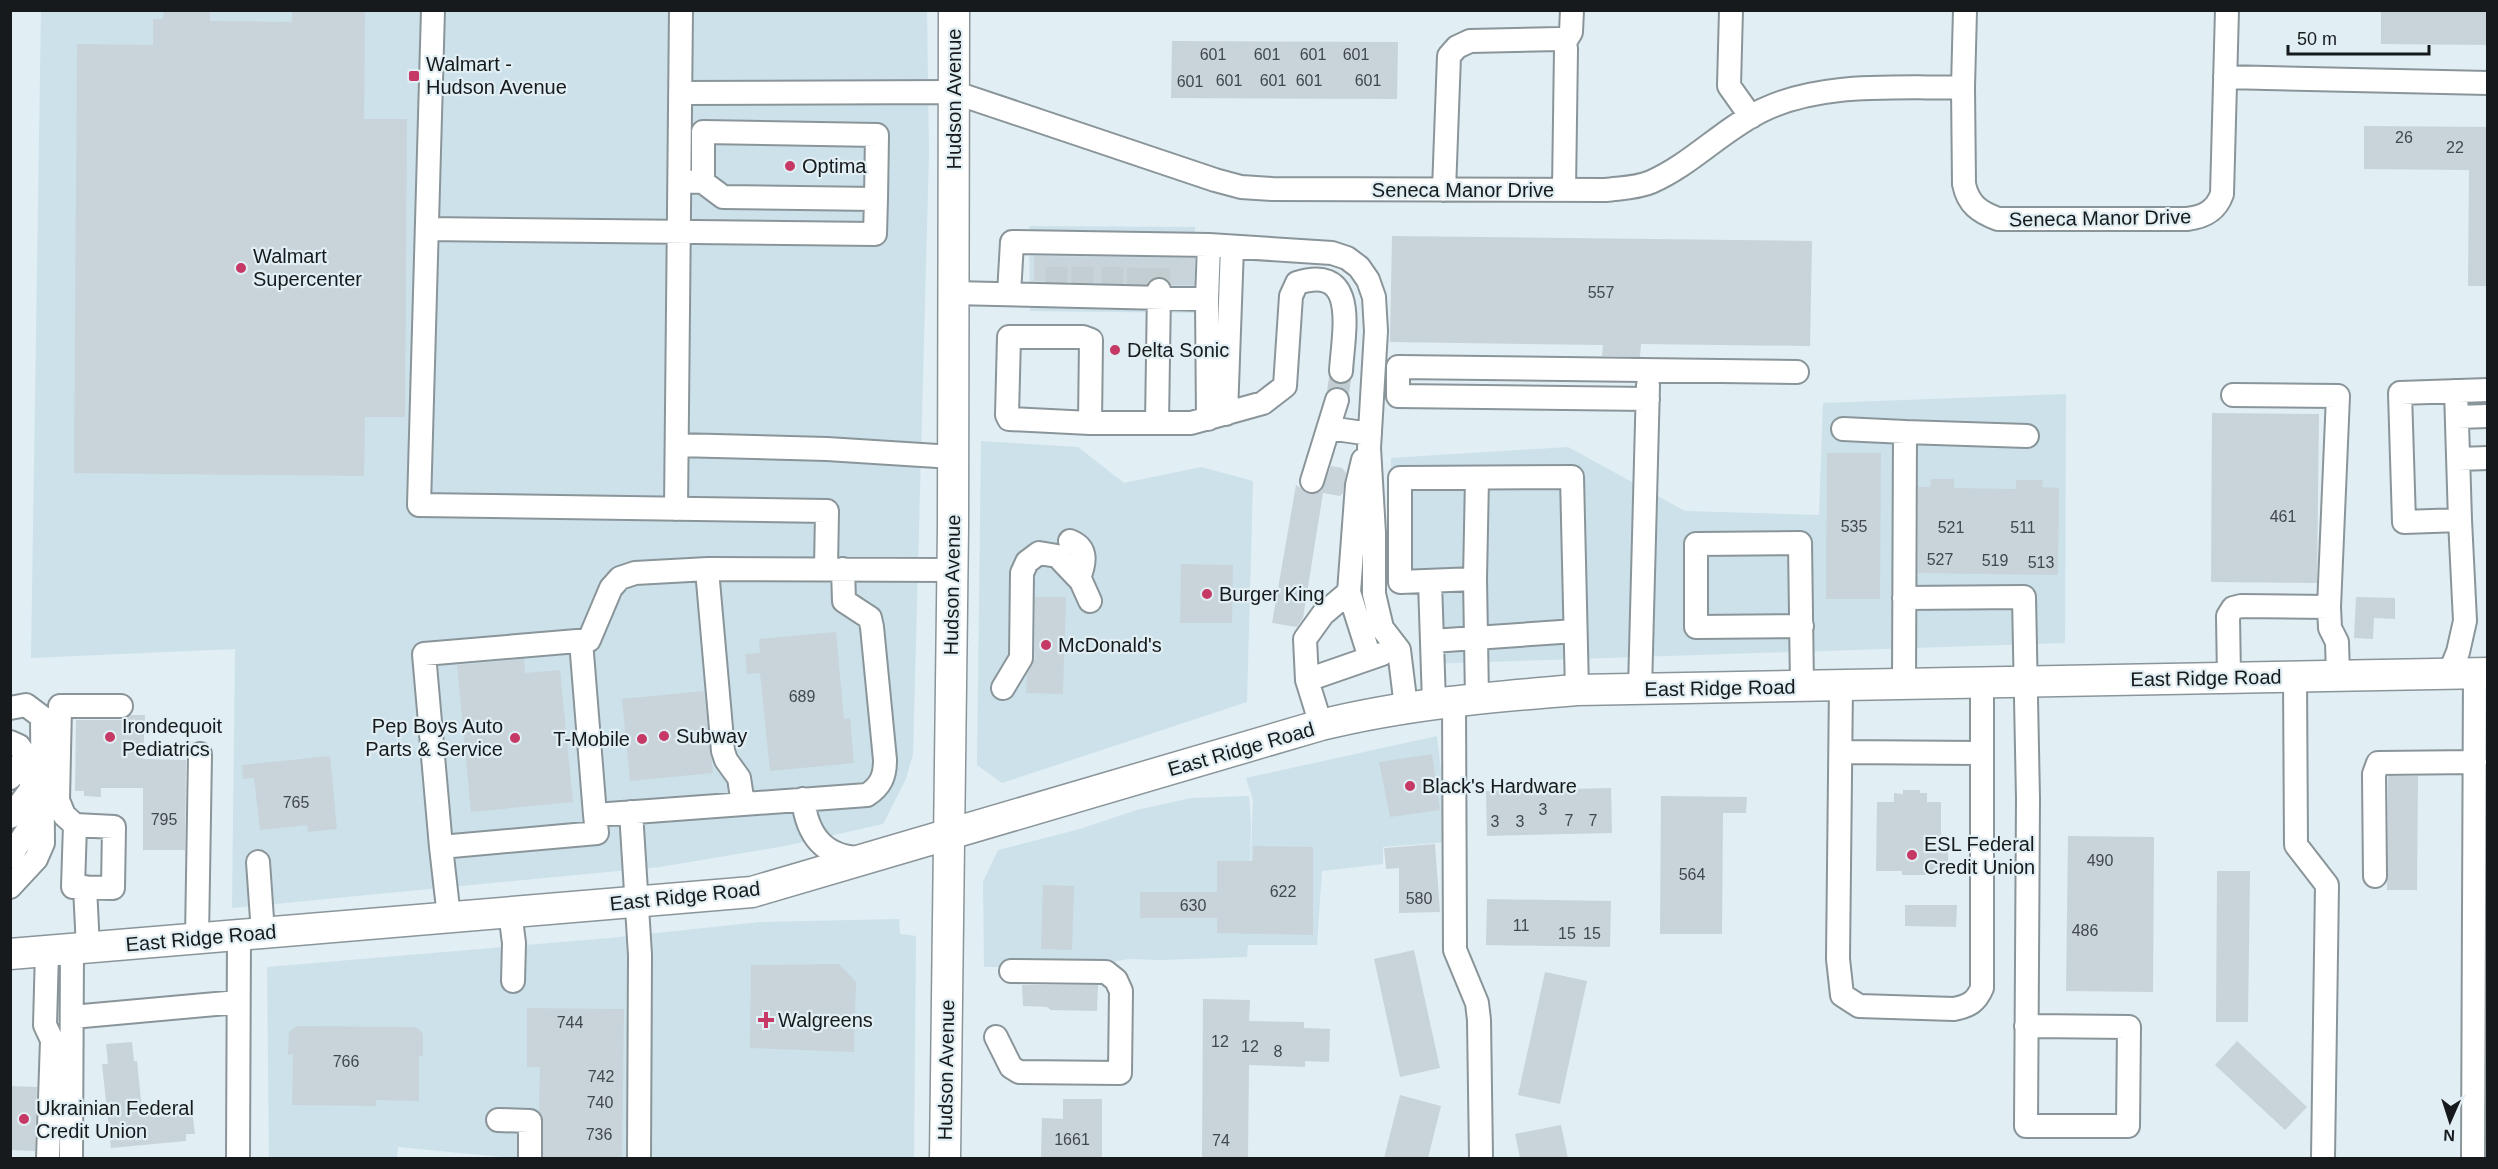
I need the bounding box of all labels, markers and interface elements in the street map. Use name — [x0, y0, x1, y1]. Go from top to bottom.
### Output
scale bar — [2288, 18, 2429, 56]
street label: Hudson Avenue — [943, 29, 965, 169]
text: 50 m — [2297, 29, 2337, 49]
house number: 601 — [1200, 46, 1226, 63]
house number: 601 — [1254, 46, 1280, 63]
house number: 601 — [1300, 46, 1326, 63]
house number: 601 — [1343, 46, 1369, 63]
place label: Walmart - Hudson Avenue — [426, 53, 567, 98]
marker: Walmart - Hudson Avenue — [407, 69, 421, 83]
house number: 601 — [1216, 72, 1242, 89]
house number: 601 — [1260, 72, 1286, 89]
house number: 601 — [1296, 72, 1322, 89]
house number: 601 — [1355, 72, 1381, 89]
house number: 601 — [1177, 73, 1203, 90]
house number: 26 — [2395, 129, 2413, 146]
house number: 22 — [2446, 139, 2464, 156]
place label: Optima — [802, 155, 867, 177]
marker: Optima — [783, 159, 797, 173]
street label: Seneca Manor Drive — [1372, 179, 1554, 201]
street label: Seneca Manor Drive — [2009, 205, 2191, 231]
place label: Walmart Supercenter — [253, 245, 362, 290]
marker: Walmart Supercenter — [234, 261, 248, 275]
house number: 557 — [1588, 284, 1614, 301]
place label: Delta Sonic — [1127, 339, 1229, 361]
marker: Delta Sonic — [1108, 343, 1122, 357]
house number: 461 — [2270, 508, 2296, 525]
street label: Hudson Avenue — [940, 514, 964, 656]
house number: 535 — [1841, 518, 1867, 535]
house number: 521 — [1938, 519, 1964, 536]
house number: 511 — [2010, 519, 2036, 536]
house number: 527 — [1927, 551, 1953, 568]
house number: 519 — [1982, 552, 2008, 569]
house number: 513 — [2028, 554, 2054, 571]
place label: Burger King — [1219, 583, 1325, 605]
marker: Burger King — [1200, 587, 1214, 601]
place label: McDonald's — [1058, 634, 1162, 656]
marker: McDonald's — [1039, 638, 1053, 652]
street label: East Ridge Road — [2130, 666, 2282, 690]
street label: East Ridge Road — [1644, 676, 1796, 700]
house number: 689 — [789, 688, 815, 705]
place label: Irondequoit Pediatrics — [122, 715, 223, 760]
place label: Pep Boys Auto Parts & Service — [365, 715, 503, 760]
street label: East Ridge Road — [1165, 718, 1317, 780]
place label: Subway — [676, 725, 747, 747]
place label: T-Mobile — [553, 728, 630, 750]
marker: Subway — [657, 729, 671, 743]
marker: Irondequoit Pediatrics — [103, 730, 117, 744]
marker: Pep Boys Auto Parts & Service — [508, 731, 522, 745]
marker: T-Mobile — [635, 732, 649, 746]
place label: Black's Hardware — [1422, 775, 1577, 797]
marker: Black's Hardware — [1403, 779, 1417, 793]
house number: 765 — [283, 794, 309, 811]
house number: 3 — [1539, 801, 1548, 818]
house number: 795 — [151, 811, 177, 828]
house number: 7 — [1565, 812, 1574, 829]
house number: 7 — [1589, 812, 1598, 829]
house number: 3 — [1491, 813, 1500, 830]
house number: 3 — [1516, 813, 1525, 830]
place label: ESL Federal Credit Union — [1924, 833, 2035, 878]
marker: ESL Federal Credit Union — [1905, 848, 1919, 862]
house number: 490 — [2087, 852, 2113, 869]
house number: 564 — [1679, 866, 1705, 883]
street label: East Ridge Road — [609, 877, 761, 915]
house number: 622 — [1270, 883, 1296, 900]
house number: 580 — [1406, 890, 1432, 907]
house number: 630 — [1180, 897, 1206, 914]
house number: 11 — [1513, 917, 1529, 934]
street label: East Ridge Road — [125, 920, 277, 956]
house number: 486 — [2072, 922, 2098, 939]
house number: 15 — [1558, 925, 1576, 942]
house number: 15 — [1583, 925, 1601, 942]
street label: Hudson Avenue — [934, 999, 958, 1141]
place label: Walgreens — [778, 1009, 873, 1031]
marker: Walgreens — [759, 1013, 773, 1027]
house number: 744 — [557, 1014, 583, 1031]
house number: 12 — [1211, 1033, 1229, 1050]
house number: 12 — [1241, 1038, 1259, 1055]
house number: 8 — [1274, 1043, 1283, 1060]
house number: 766 — [333, 1053, 359, 1070]
house number: 742 — [588, 1068, 614, 1085]
north arrow — [2420, 1091, 2480, 1151]
house number: 740 — [587, 1094, 613, 1111]
place label: Ukrainian Federal Credit Union — [36, 1097, 194, 1142]
marker: Ukrainian Federal Credit Union — [17, 1112, 31, 1126]
house number: 736 — [586, 1126, 612, 1143]
text: N — [2443, 1127, 2455, 1144]
house number: 1661 — [1054, 1131, 1090, 1148]
house number: 74 — [1212, 1132, 1230, 1149]

